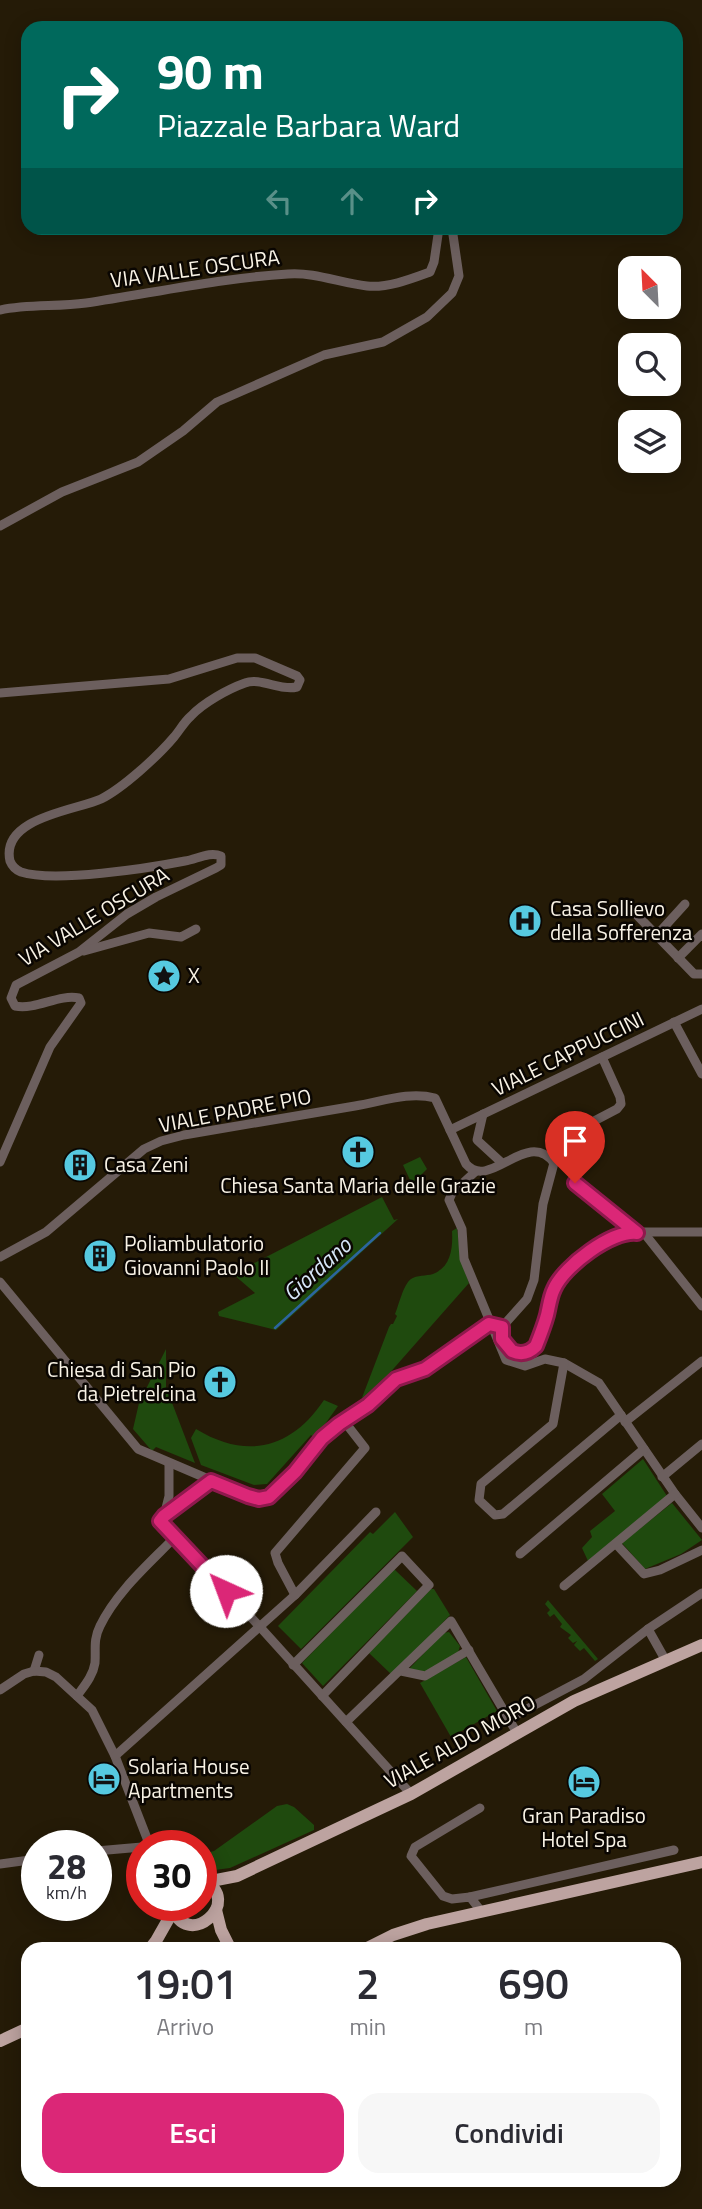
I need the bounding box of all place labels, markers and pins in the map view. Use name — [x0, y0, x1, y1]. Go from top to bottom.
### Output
place label: Casa Sollievo della Sofferenza — [550, 892, 693, 948]
hospital icon: Casa Sollievo della Sofferenza — [506, 902, 544, 940]
place icon: X — [145, 957, 183, 995]
place label: X — [188, 959, 200, 991]
pin — [545, 1111, 605, 1183]
church icon: Chiesa Santa Maria delle Grazie — [339, 1133, 377, 1171]
building icon: Casa Zeni — [61, 1146, 99, 1184]
place label: Casa Zeni — [104, 1148, 188, 1180]
place label: Chiesa Santa Maria delle Grazie — [220, 1169, 496, 1201]
place label: Poliambulatorio Giovanni Paolo II — [124, 1227, 270, 1283]
building icon: Poliambulatorio Giovanni Paolo II — [81, 1237, 119, 1275]
place label: Chiesa di San Pio da Pietrelcina — [47, 1353, 196, 1409]
church icon: Chiesa di San Pio da Pietrelcina — [201, 1363, 239, 1401]
place label: Solaria House Apartments — [128, 1750, 250, 1806]
hotel icon: Solaria House Apartments — [85, 1760, 123, 1798]
hotel icon: Gran Paradiso Hotel Spa — [565, 1763, 603, 1801]
place label: Gran Paradiso Hotel Spa — [522, 1799, 646, 1855]

